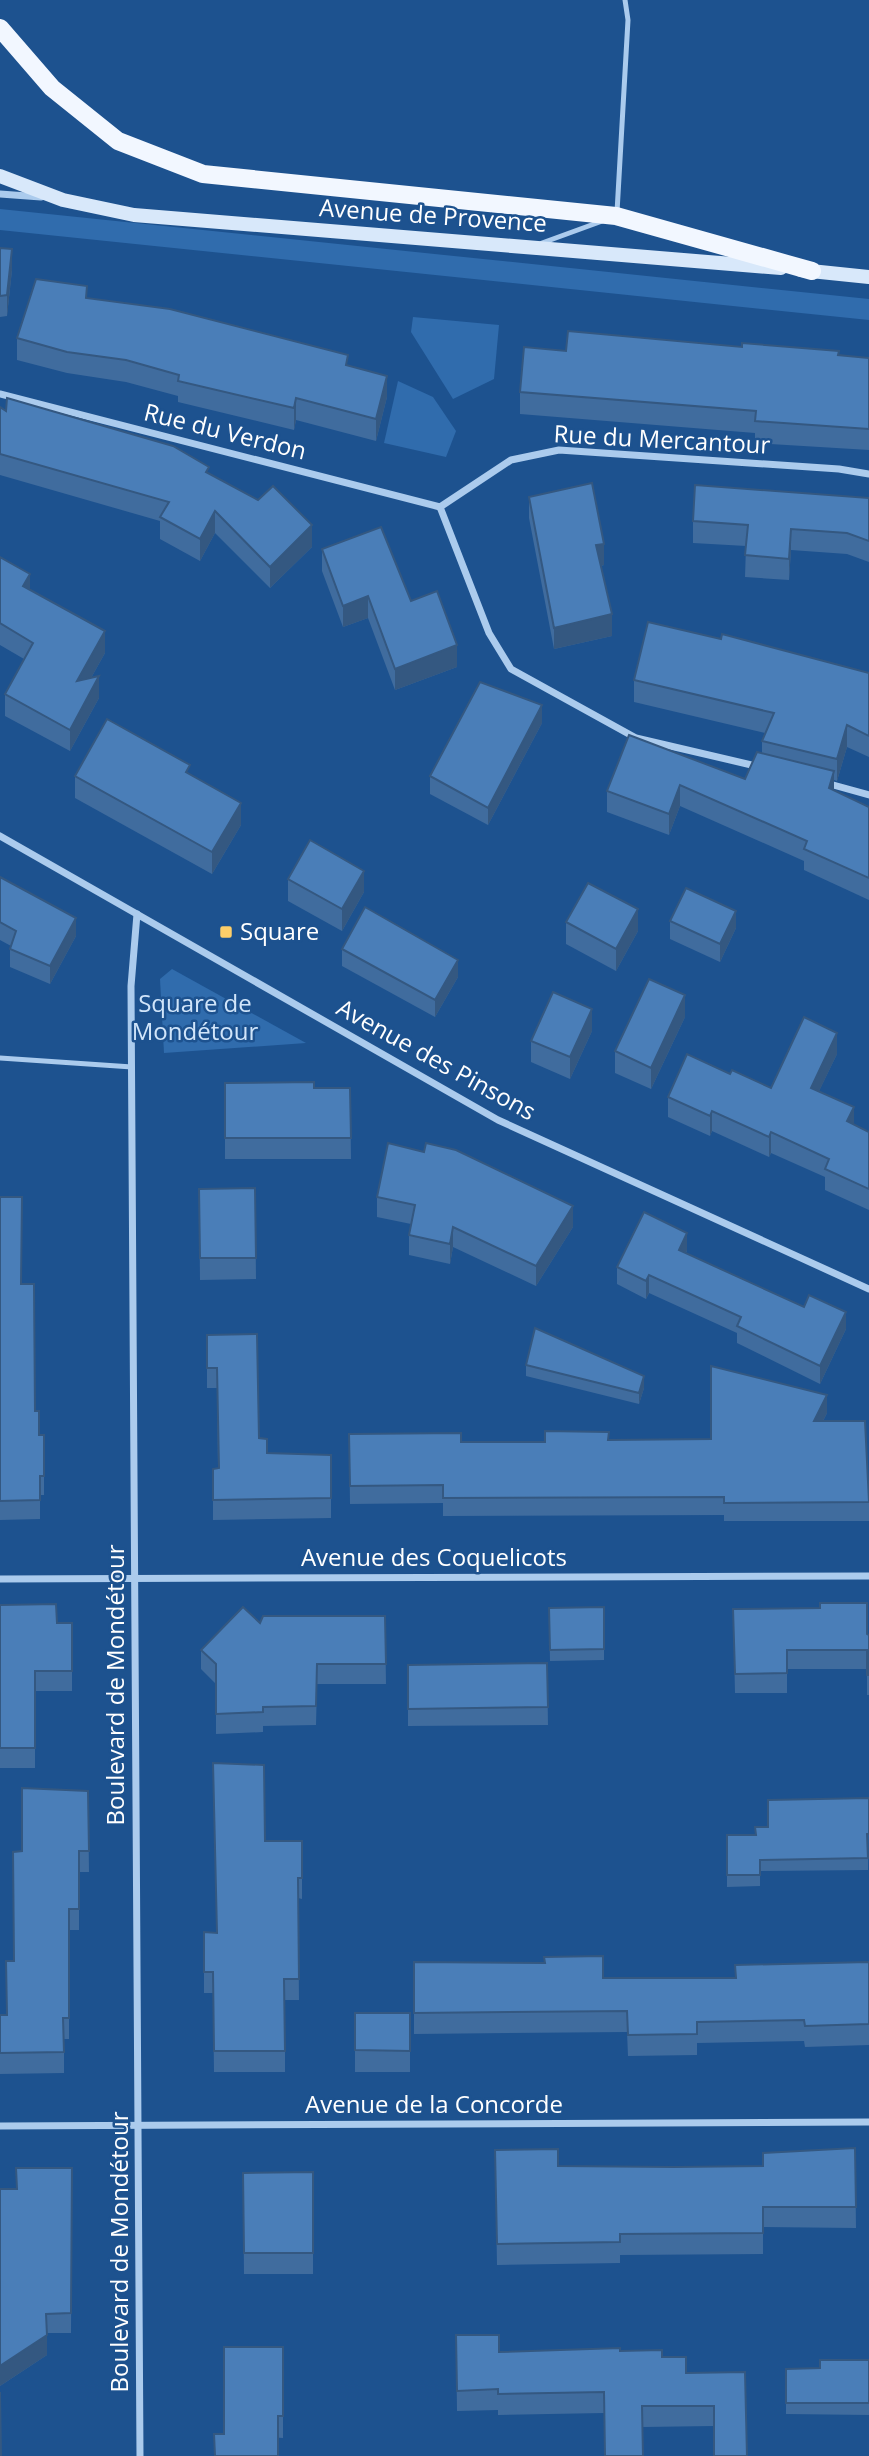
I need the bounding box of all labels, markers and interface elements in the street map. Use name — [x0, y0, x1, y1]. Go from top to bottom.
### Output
street label: Avenue de Provence — [318, 190, 548, 239]
street label: Rue du Verdon — [141, 394, 310, 467]
street label: Rue du Mercantour — [553, 416, 771, 461]
place label: Square — [240, 914, 319, 947]
marker: Square — [218, 924, 234, 940]
park label: Square de Mondétour — [132, 986, 258, 1047]
street label: Avenue des Pinsons — [331, 990, 542, 1127]
street label: Avenue des Coquelicots — [301, 1540, 567, 1573]
street label: Boulevard de Mondétour — [98, 1544, 131, 1826]
street label: Avenue de la Concorde — [305, 2087, 563, 2120]
street label: Boulevard de Mondétour — [102, 2111, 135, 2393]

